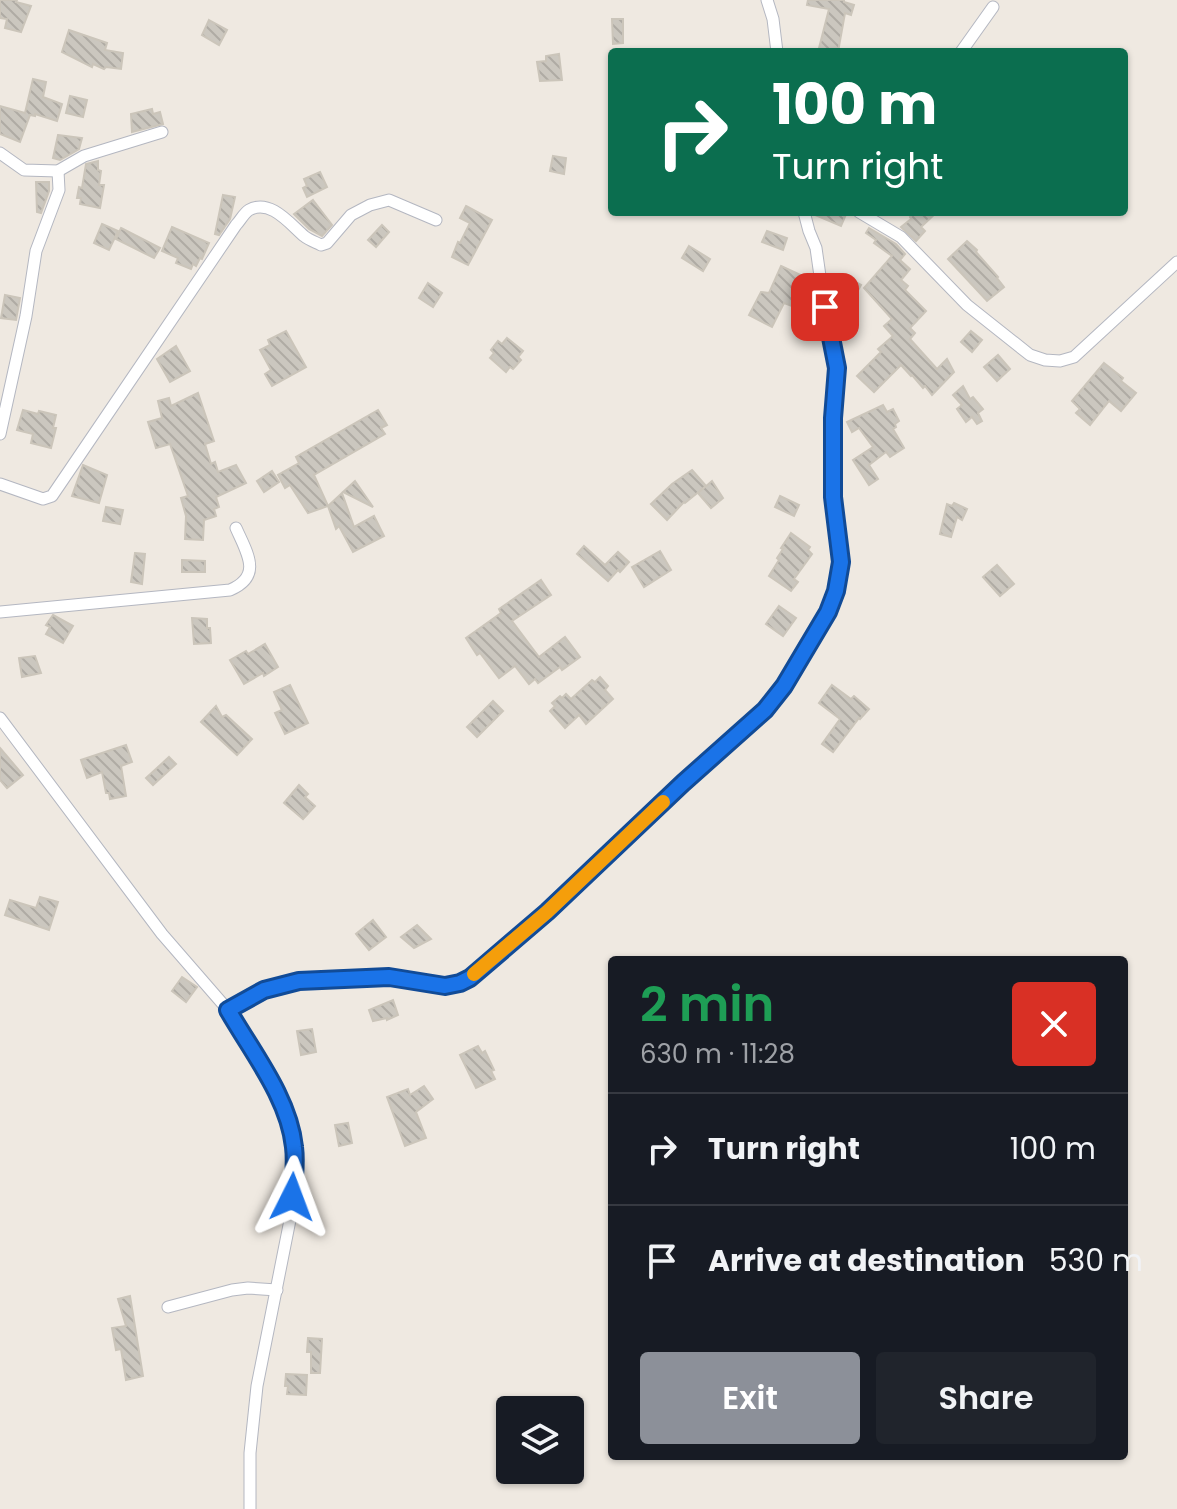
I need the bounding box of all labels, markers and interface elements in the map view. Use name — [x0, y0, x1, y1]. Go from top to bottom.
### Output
text: 100 m — [772, 65, 937, 144]
icon: right — [640, 80, 744, 184]
text: Turn right — [772, 141, 943, 192]
pin — [791, 273, 859, 341]
icon: arrive — [803, 285, 847, 329]
text: 2 min — [640, 971, 774, 1038]
button: close — [1012, 982, 1096, 1066]
text: 630 m · 11:28 — [640, 1036, 795, 1072]
icon: right — [640, 1127, 684, 1171]
text: Turn right — [708, 1127, 860, 1170]
text: 100 m — [1010, 1127, 1096, 1170]
position arrow — [250, 1155, 334, 1239]
icon: arrive — [640, 1239, 684, 1283]
text: Arrive at destination — [708, 1239, 1025, 1282]
text: 530 m — [1049, 1239, 1143, 1282]
button: Exit — [640, 1352, 860, 1444]
button: Share — [876, 1352, 1096, 1444]
map controls — [496, 1396, 584, 1484]
button: layers — [496, 1396, 584, 1484]

